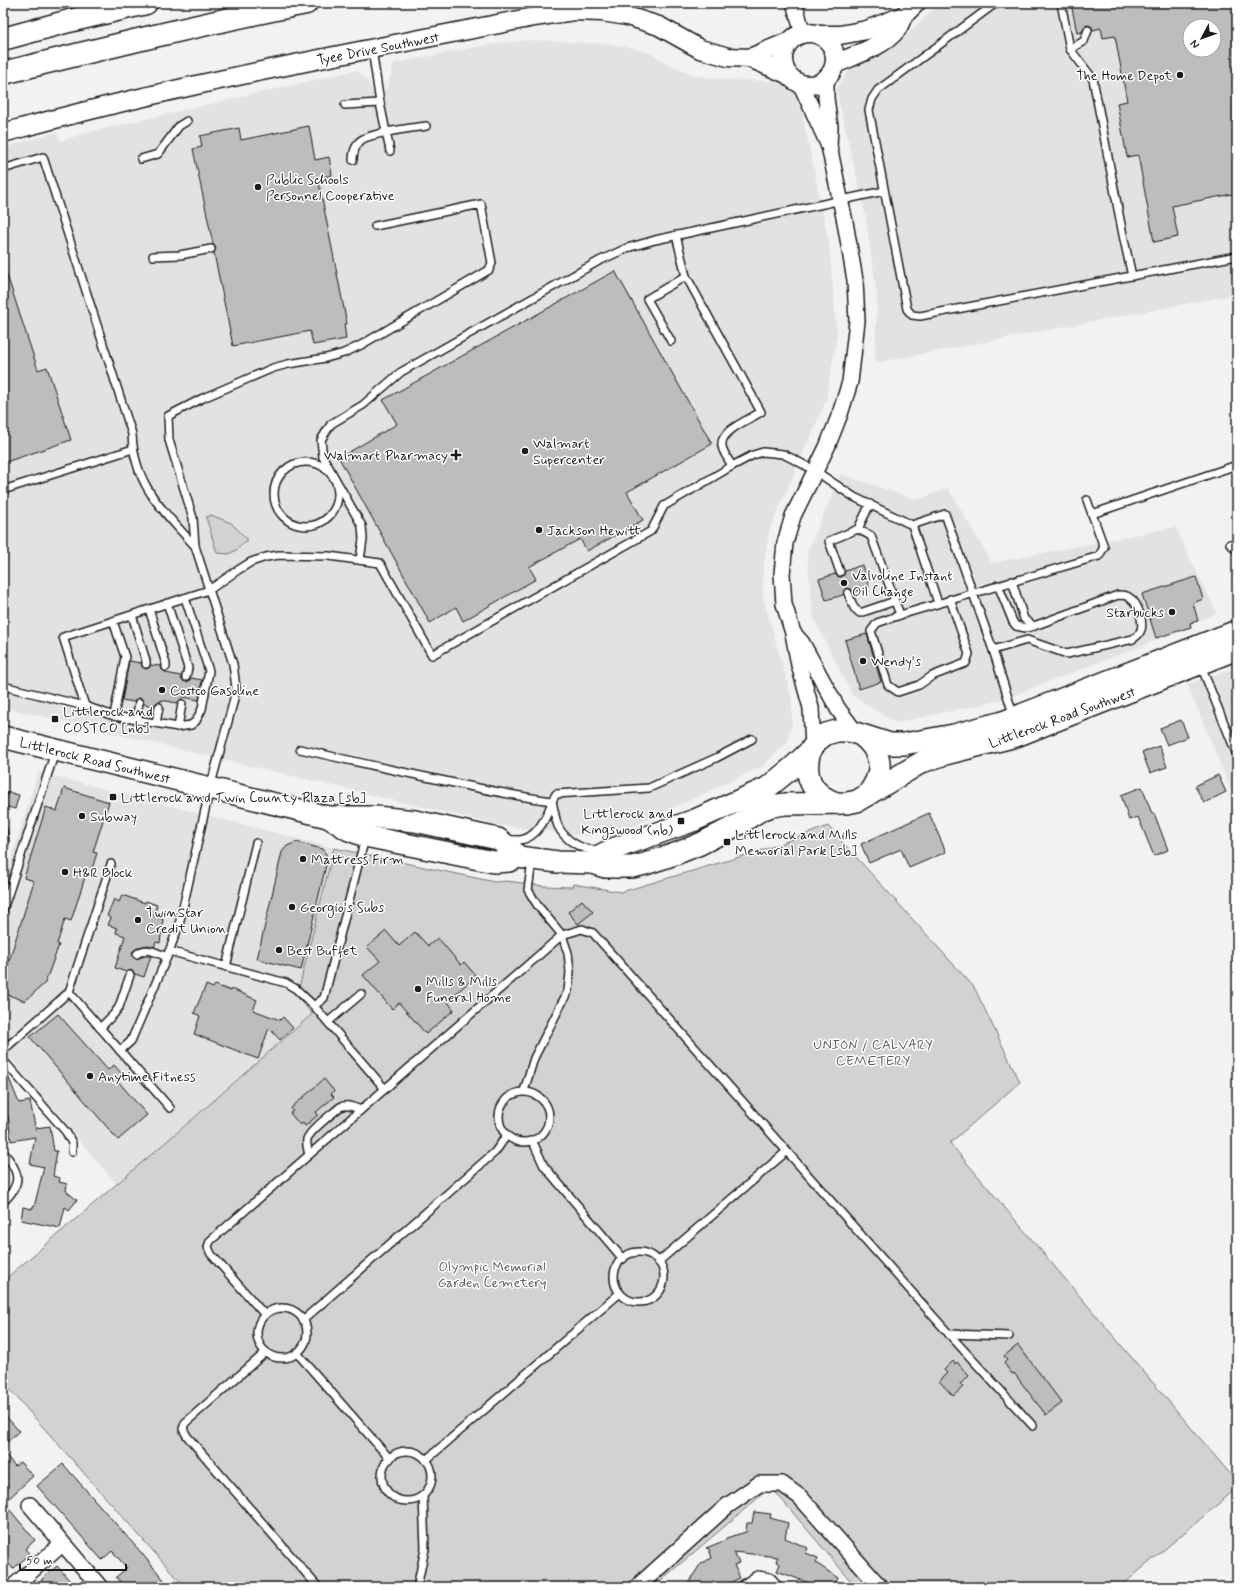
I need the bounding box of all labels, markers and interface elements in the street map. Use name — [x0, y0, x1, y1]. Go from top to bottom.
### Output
north arrow — [1182, 18, 1222, 58]
street label: Tyee Drive Southwest — [316, 28, 441, 70]
text: N — [1188, 37, 1203, 51]
place label: The Home Depot — [1076, 67, 1173, 85]
marker: The Home Depot — [1175, 70, 1185, 80]
place label: Public Schools Personnel Cooperative — [266, 171, 395, 205]
marker: Public Schools Personnel Cooperative — [253, 182, 263, 192]
place label: Walmart Supercenter — [533, 435, 605, 469]
marker: Walmart Supercenter — [520, 446, 530, 456]
place label: Walmart Pharmacy — [324, 447, 448, 465]
marker: Walmart Pharmacy — [451, 450, 461, 460]
place label: Jackson Hewitt — [547, 522, 643, 540]
marker: Jackson Hewitt — [534, 525, 544, 535]
place label: Valvoline Instant Oil Change — [852, 567, 953, 603]
marker: Valvoline Instant Oil Change — [839, 578, 849, 588]
place label: Starbucks — [1106, 604, 1164, 622]
marker: Starbucks — [1167, 607, 1177, 617]
place label: Wendy's — [871, 653, 921, 671]
marker: Wendy's — [858, 656, 868, 666]
place label: Costco Gasoline — [170, 682, 259, 700]
street label: Littlerock Road Southwest — [987, 683, 1138, 753]
marker: Costco Gasoline — [157, 685, 167, 695]
place label: Littlerock and COSTCO [nb] — [63, 703, 153, 737]
marker: Littlerock and COSTCO [nb] — [50, 714, 60, 724]
street label: Littlerock Road Southwest — [18, 734, 172, 788]
place label: Littlerock and Twin County Plaza [sb] — [121, 789, 366, 807]
marker: Littlerock and Twin County Plaza [sb] — [108, 792, 118, 802]
place label: Littlerock and Kingswood (nb) — [581, 805, 673, 840]
place label: Subway — [90, 808, 137, 826]
marker: Subway — [77, 811, 87, 821]
marker: Littlerock and Kingswood (nb) — [676, 816, 686, 826]
place label: Littlerock and Mills Memorial Park [sb] — [735, 826, 857, 860]
marker: Littlerock and Mills Memorial Park [sb] — [722, 837, 732, 847]
place label: Mattress Firm — [311, 851, 404, 869]
marker: Mattress Firm — [298, 854, 308, 864]
place label: H&R Block — [73, 864, 133, 882]
marker: H&R Block — [60, 867, 70, 877]
place label: Georgio's Subs — [300, 899, 384, 918]
marker: Georgio's Subs — [287, 902, 297, 912]
place label: TwinStar Credit Union — [146, 904, 227, 938]
marker: TwinStar Credit Union — [133, 915, 143, 925]
place label: Best Buffet — [287, 942, 358, 960]
marker: Best Buffet — [274, 945, 284, 955]
place label: Mills & Mills Funeral Home — [426, 973, 511, 1007]
marker: Mills & Mills Funeral Home — [413, 984, 423, 994]
park label: UNION / CALVARY CEMETERY — [813, 1036, 933, 1070]
place label: Anytime Fitness — [98, 1068, 196, 1086]
marker: Anytime Fitness — [85, 1071, 95, 1081]
park label: Olympic Memorial Garden Cemetery — [437, 1258, 547, 1292]
scale bar — [20, 1546, 126, 1572]
text: 50 m — [26, 1553, 53, 1569]

